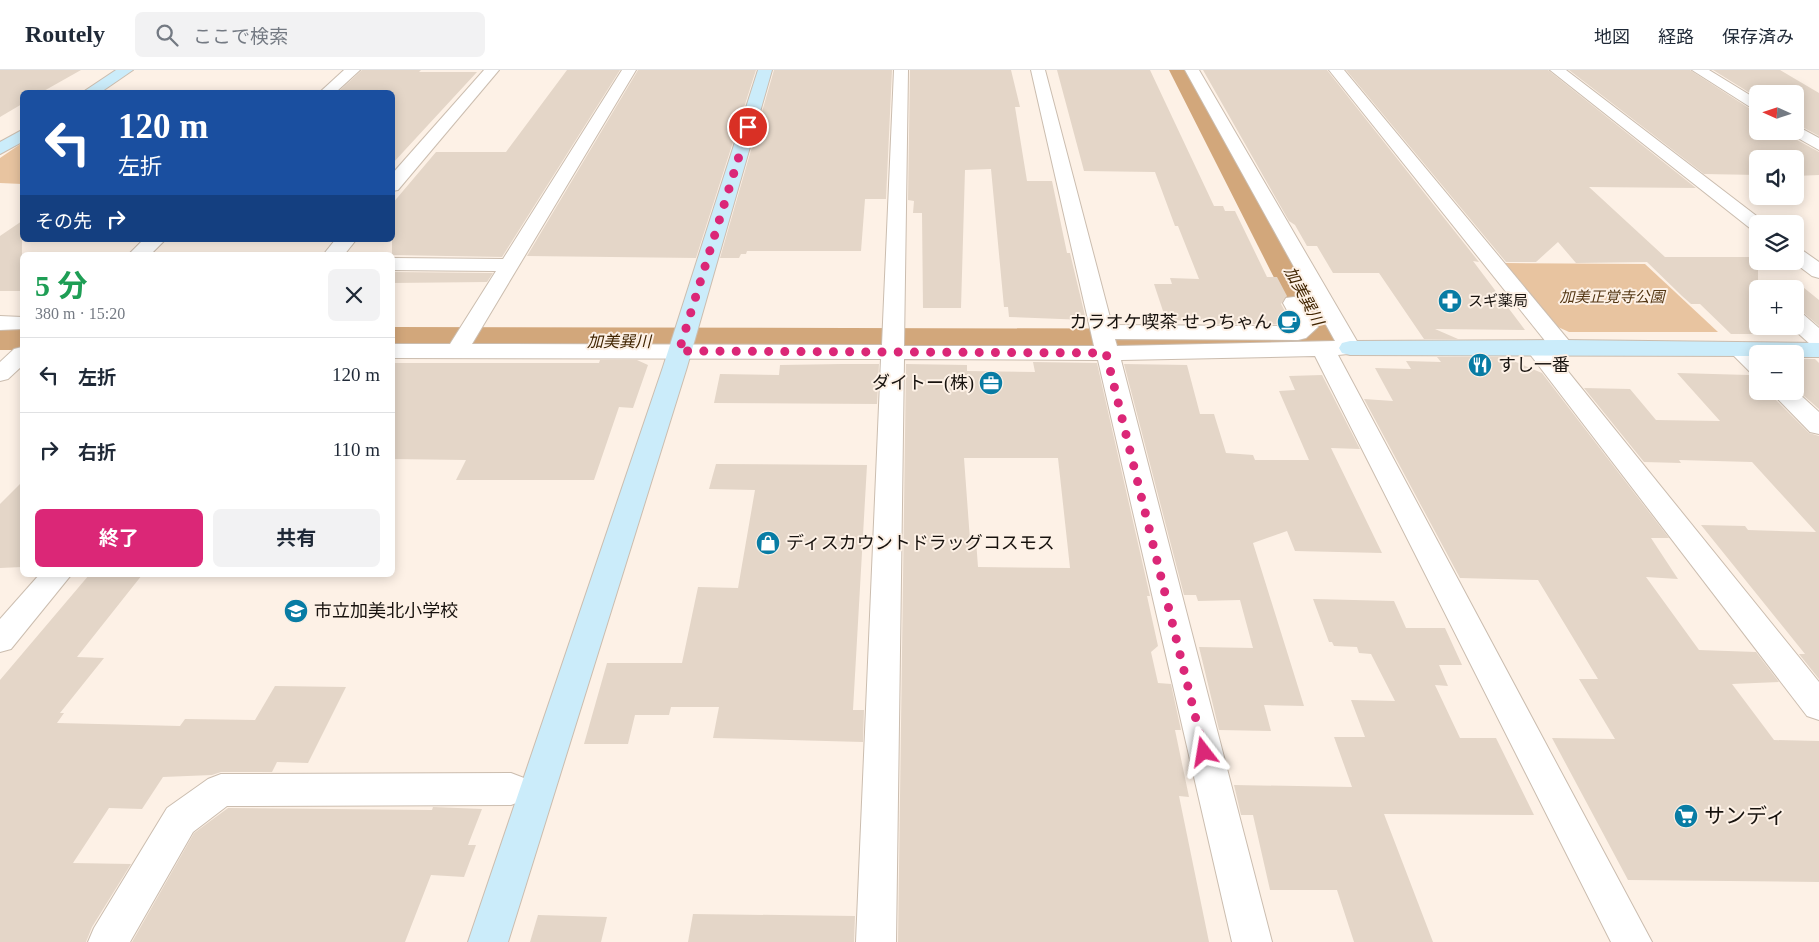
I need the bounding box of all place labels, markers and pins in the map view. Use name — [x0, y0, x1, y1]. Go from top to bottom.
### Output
pin — [727, 106, 769, 148]
pharmacy icon: スギ薬局 — [1437, 288, 1463, 314]
place label: スギ薬局 — [1468, 293, 1528, 309]
cafe icon: カラオケ喫茶 せっちゃん — [1276, 309, 1302, 335]
place label: カラオケ喫茶 せっちゃん — [1070, 312, 1272, 332]
restaurant icon: すし一番 — [1467, 352, 1493, 378]
place label: すし一番 — [1498, 355, 1570, 375]
office icon: ダイトー(株) — [978, 370, 1004, 396]
place label: ダイトー(株) — [872, 373, 974, 394]
shop icon: ディスカウントドラッグコスモス — [755, 530, 781, 556]
place label: ディスカウントドラッグコスモス — [786, 533, 1055, 553]
school or university icon: 市立加美北小学校 — [283, 598, 309, 624]
place label: 市立加美北小学校 — [314, 601, 458, 621]
supermarket icon: サンディ — [1673, 803, 1699, 829]
place label: サンディ — [1704, 804, 1787, 828]

